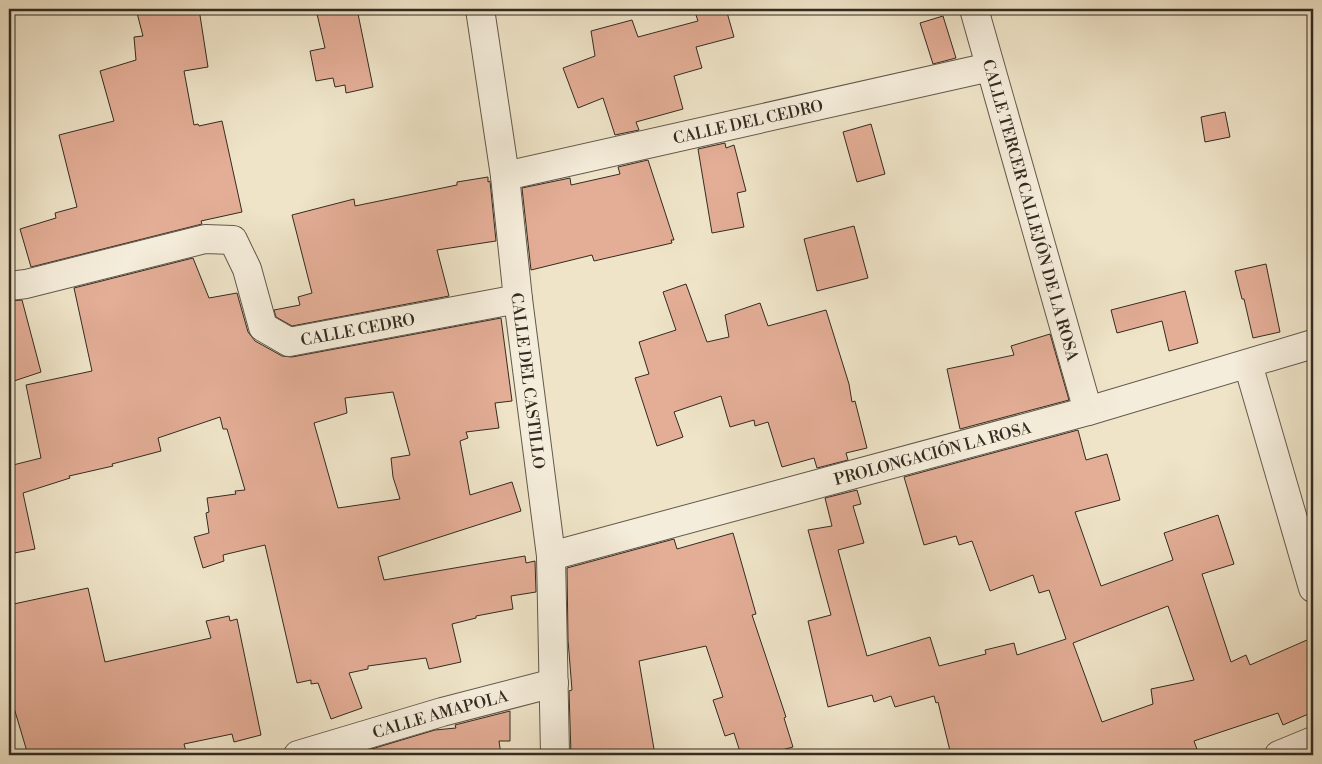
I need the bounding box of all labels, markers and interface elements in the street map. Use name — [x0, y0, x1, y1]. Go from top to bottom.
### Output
street label: CALLE TERCER CALLEJÓN DE LA ROSA — [978, 57, 1083, 365]
street label: CALLE DEL CEDRO — [671, 96, 825, 149]
street label: CALLE DEL CASTILLO — [506, 292, 549, 470]
street label: CALLE CEDRO — [299, 310, 417, 351]
street label: PROLONGACIÓN LA ROSA — [832, 418, 1034, 490]
street label: CALLE AMAPOLA — [370, 686, 511, 743]

